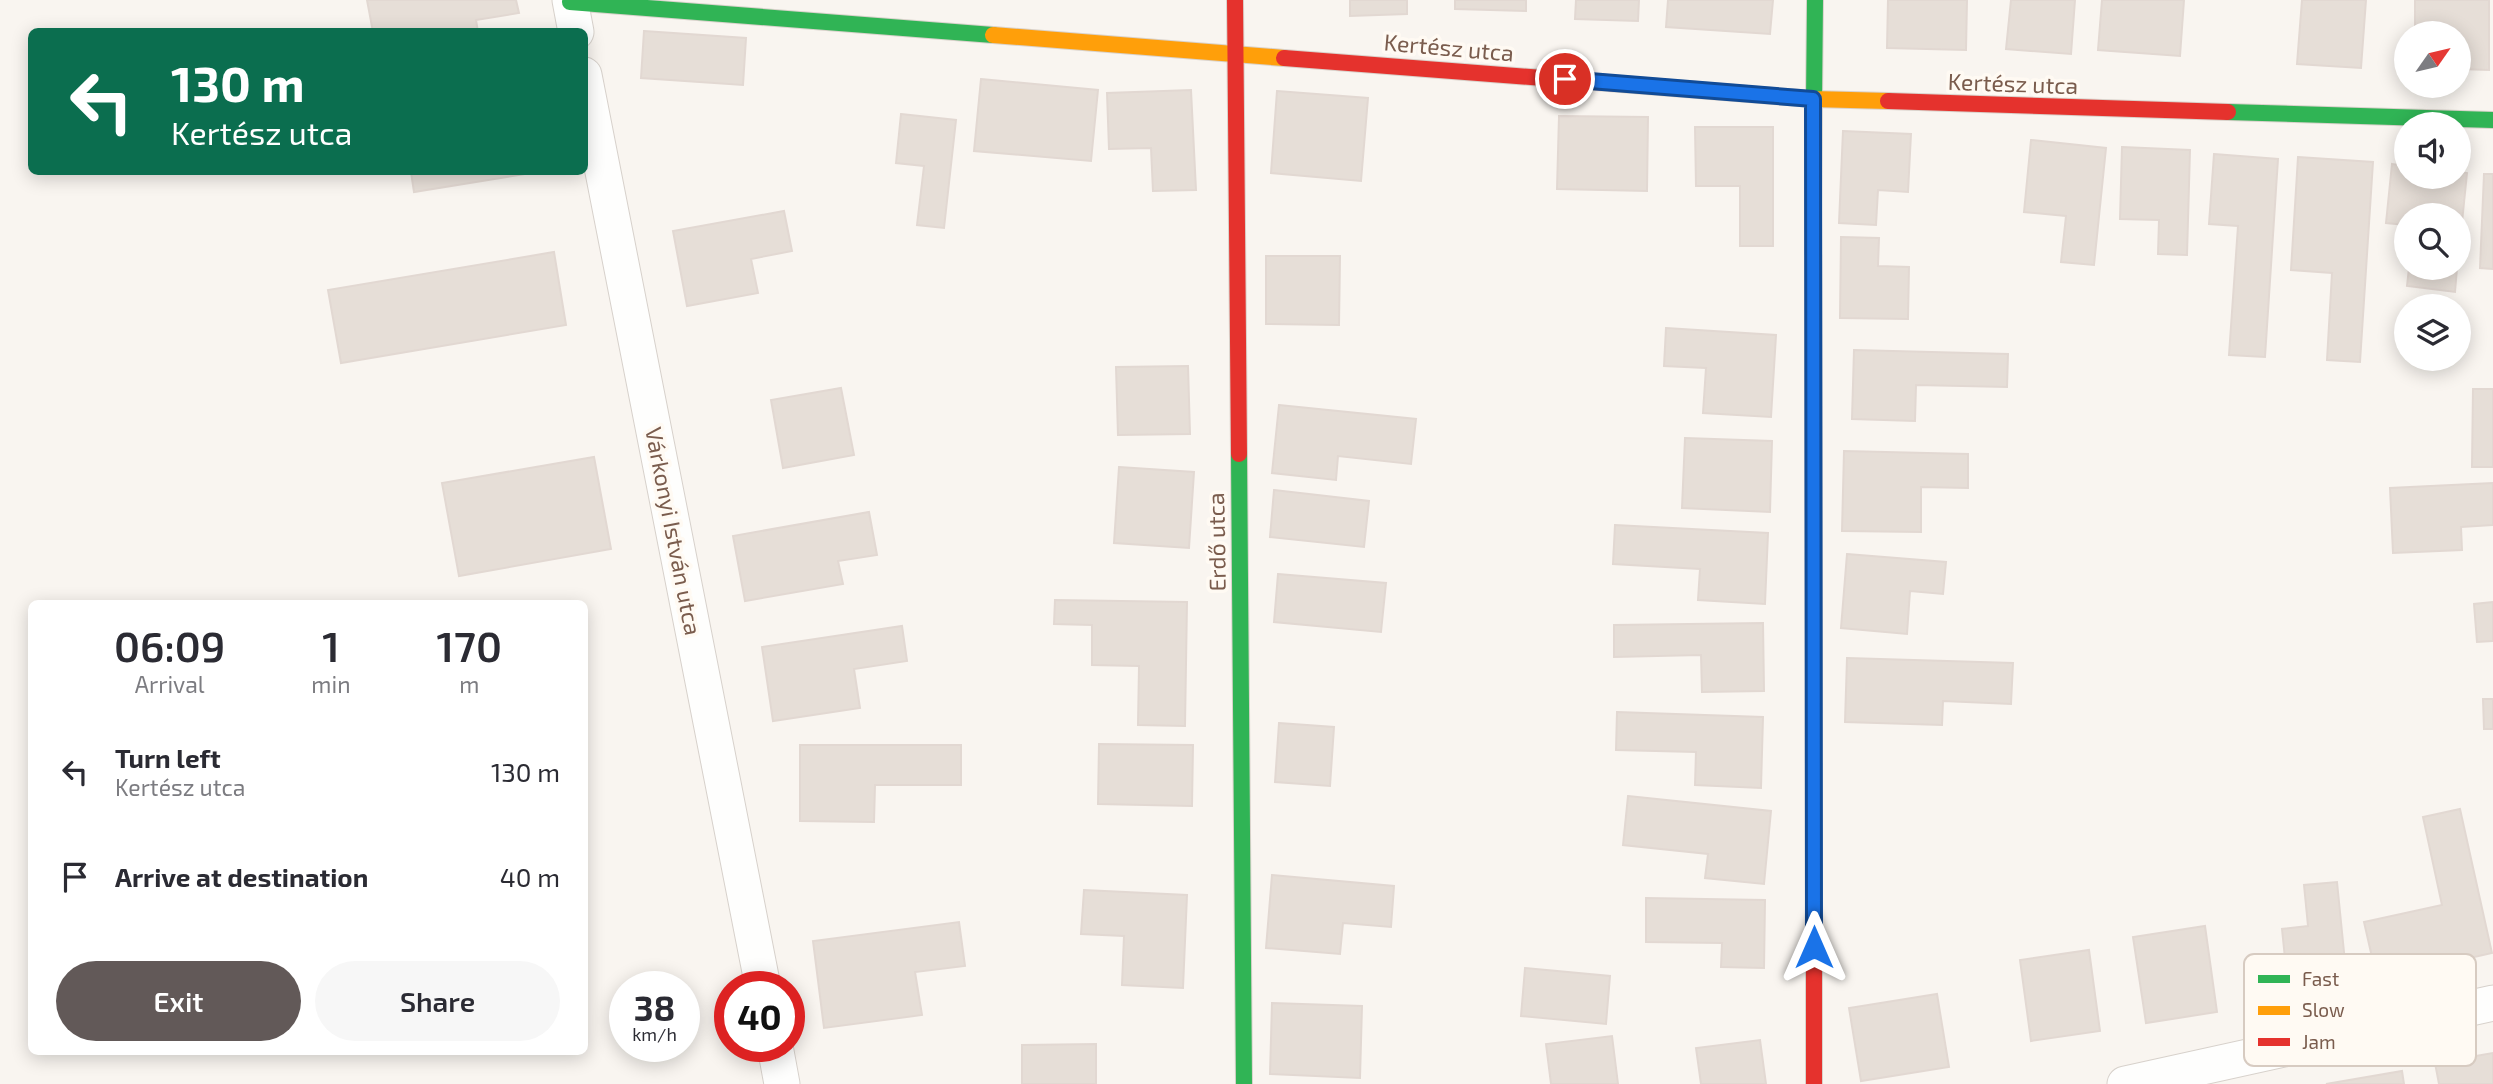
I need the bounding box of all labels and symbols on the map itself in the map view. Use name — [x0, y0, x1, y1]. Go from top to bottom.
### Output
north arrow — [2394, 21, 2471, 98]
street label: Kertész utca — [1383, 27, 1515, 67]
pin — [1535, 49, 1595, 109]
street label: Kertész utca — [1947, 67, 2079, 99]
street label: Várkonyi István utca — [640, 425, 708, 637]
street label: Erdő utca — [1201, 492, 1231, 592]
position arrow — [1777, 910, 1851, 984]
legend — [2244, 954, 2476, 1066]
text: Fast — [2302, 967, 2339, 990]
speed limit sign: 40 — [714, 971, 805, 1062]
text: Slow — [2302, 998, 2345, 1021]
text: Jam — [2302, 1030, 2336, 1053]

